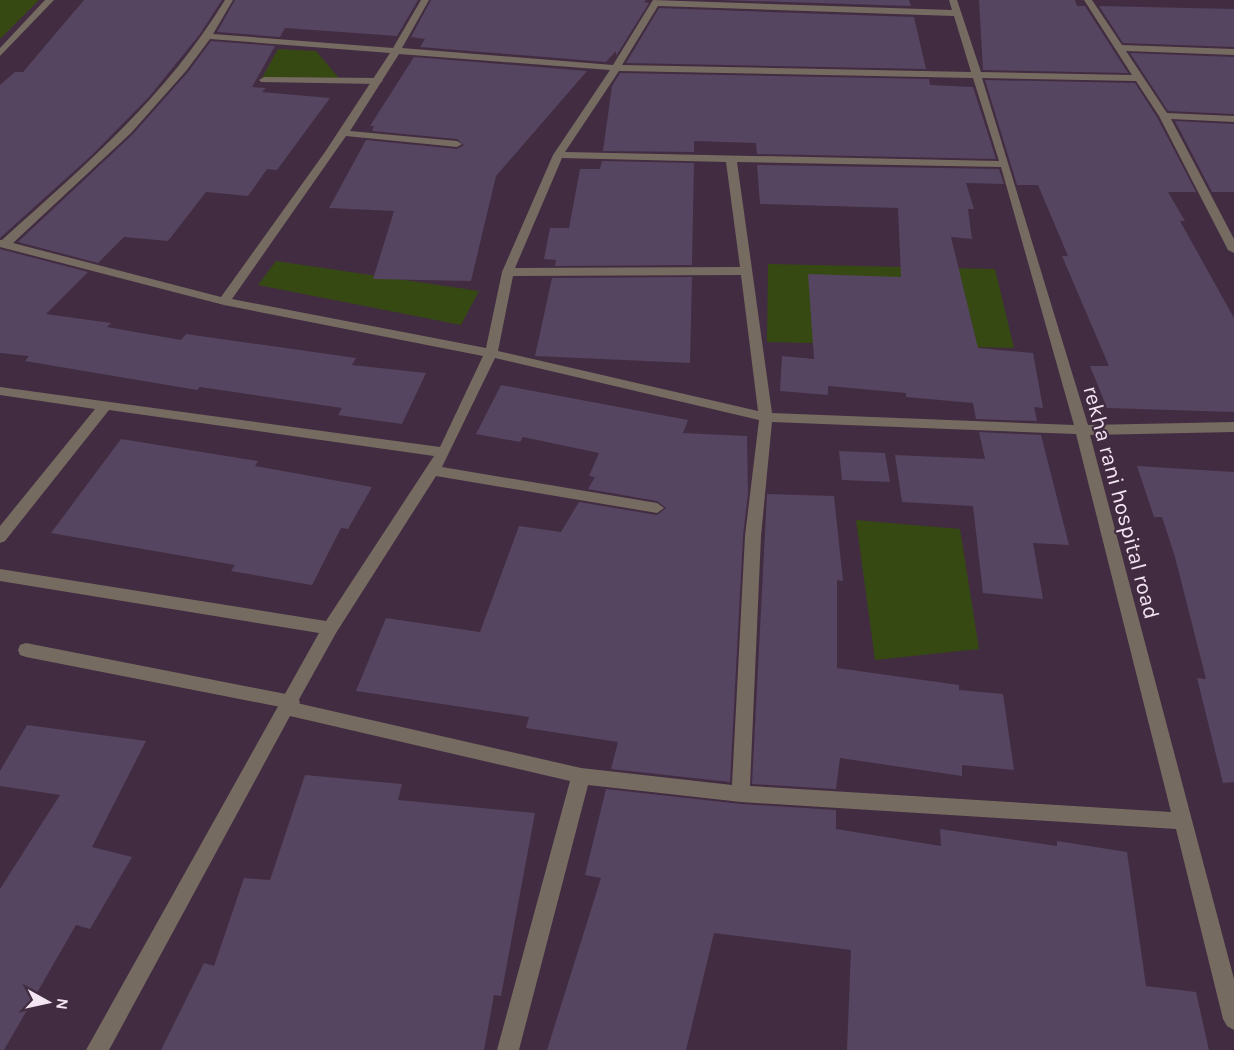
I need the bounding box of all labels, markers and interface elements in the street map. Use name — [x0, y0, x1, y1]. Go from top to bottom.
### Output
street label: rekha rani hospital road — [1077, 383, 1165, 622]
north arrow — [18, 972, 78, 1032]
text: N — [52, 997, 73, 1011]

